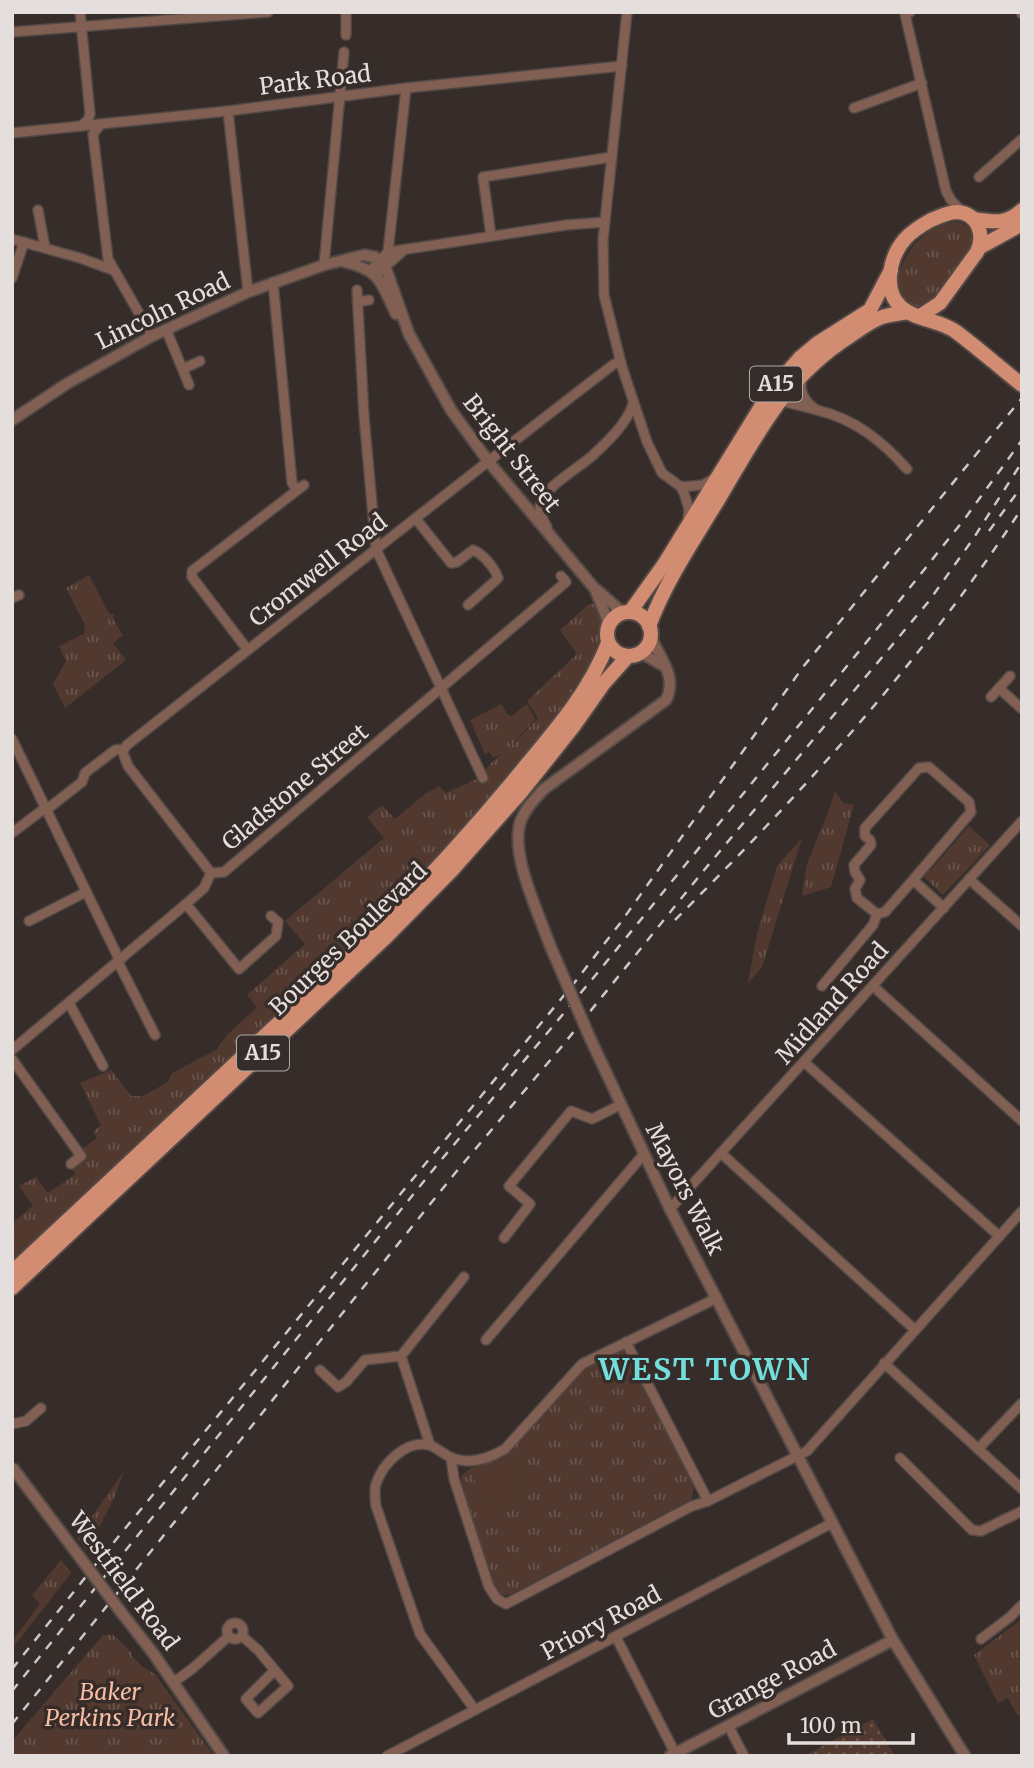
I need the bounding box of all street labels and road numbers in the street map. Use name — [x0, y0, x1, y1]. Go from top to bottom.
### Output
street label: Park Road — [257, 58, 373, 101]
street label: Lincoln Road — [91, 266, 234, 355]
road number: A15 — [750, 366, 802, 402]
street label: Bright Street — [457, 388, 567, 517]
street label: Cromwell Road — [243, 507, 393, 632]
street label: Gladstone Street — [216, 717, 374, 856]
street label: Bourges Boulevard — [263, 856, 433, 1021]
street label: Midland Road — [769, 936, 894, 1070]
road number: A15 — [237, 1036, 289, 1070]
street label: Mayors Walk — [640, 1118, 731, 1260]
street label: Westfield Road — [62, 1505, 186, 1656]
street label: Priory Road — [536, 1579, 666, 1666]
street label: Grange Road — [703, 1634, 841, 1725]

